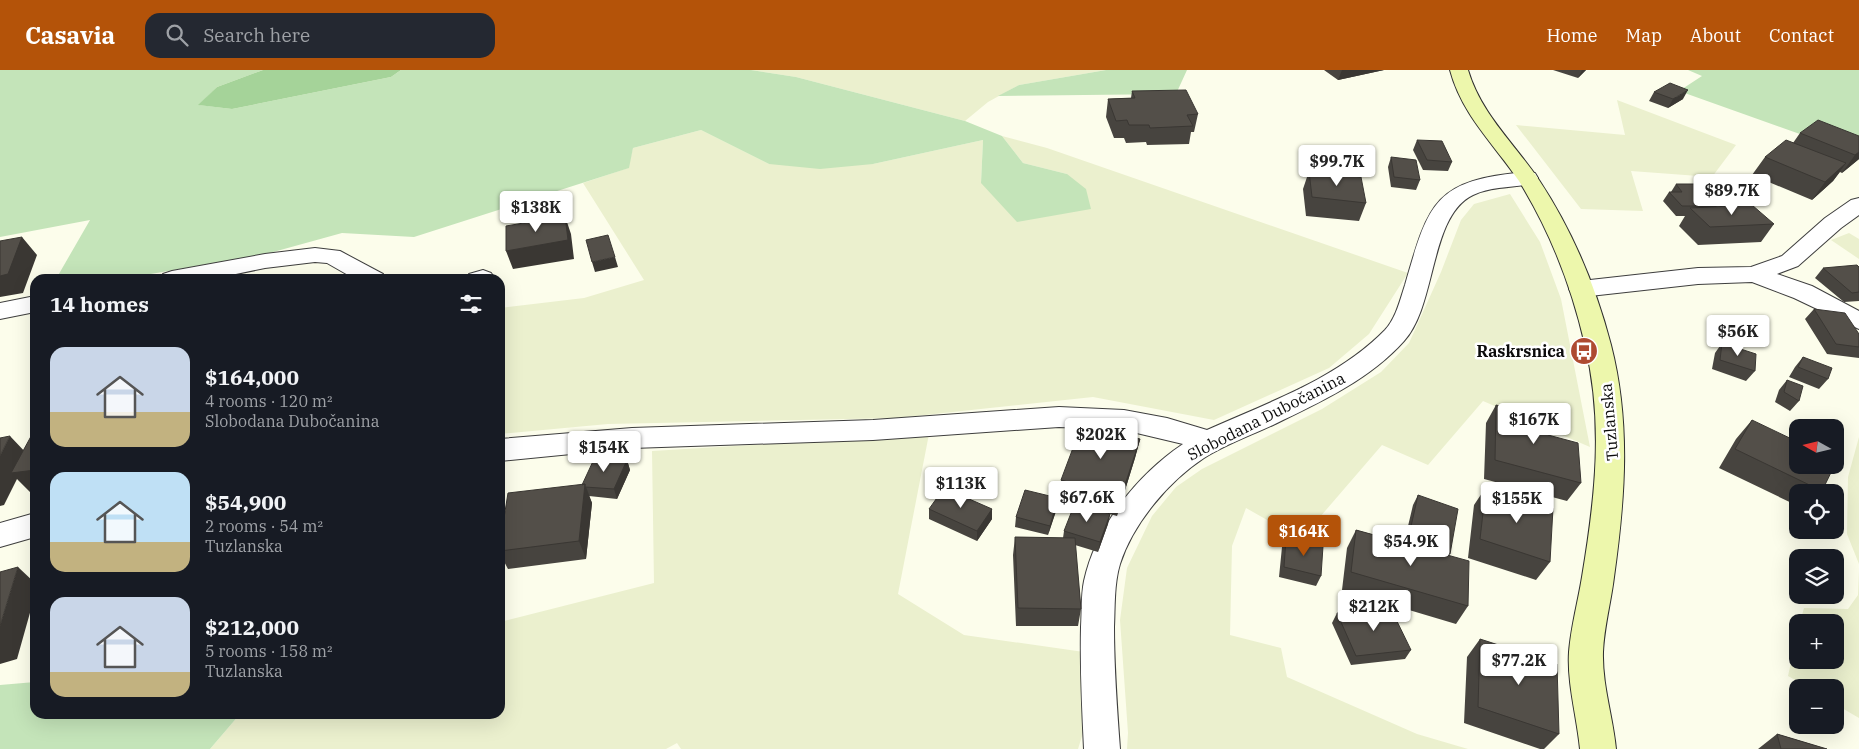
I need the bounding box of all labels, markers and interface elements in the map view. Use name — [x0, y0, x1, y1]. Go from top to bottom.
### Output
search box — [145, 13, 495, 58]
text: Casavia — [25, 19, 115, 51]
icon: search — [163, 21, 191, 49]
text: Search here — [203, 23, 310, 47]
text: Home — [1546, 24, 1598, 47]
text: Map — [1626, 24, 1662, 47]
text: About — [1690, 24, 1741, 47]
text: Contact — [1769, 24, 1834, 47]
pin: $99.7K — [1296, 144, 1378, 187]
text: $99.7K — [1309, 151, 1365, 171]
pin: $89.7K — [1691, 174, 1773, 216]
text: $89.7K — [1704, 180, 1760, 200]
pin: $138K — [501, 190, 571, 233]
text: $138K — [511, 197, 561, 217]
text: 14 homes — [50, 290, 149, 318]
icon: filters — [457, 290, 485, 318]
pin: $56K — [1708, 314, 1768, 357]
text: $56K — [1718, 321, 1759, 341]
bus stop icon: Raskrsnica — [1569, 336, 1599, 366]
place label: Raskrsnica — [1476, 341, 1565, 361]
text: $164,000 — [205, 363, 299, 391]
icon: home — [90, 367, 150, 427]
street label: Slobodana Dubočanina — [1184, 367, 1349, 465]
street label: Tuzlanska — [1596, 382, 1622, 462]
text: 4 rooms · 120 m² — [205, 391, 333, 411]
pin: $167K — [1499, 402, 1569, 445]
text: $167K — [1509, 409, 1559, 429]
text: Slobodana Dubočanina — [205, 411, 380, 431]
pin: $202K — [1066, 418, 1136, 460]
north arrow — [1789, 419, 1844, 474]
map controls — [1789, 419, 1844, 734]
text: $202K — [1076, 424, 1126, 444]
pin: $154K — [569, 430, 639, 473]
text: $154K — [579, 437, 629, 457]
pin: $113K — [926, 466, 996, 509]
text: $113K — [936, 473, 986, 493]
pin: $67.6K — [1046, 480, 1128, 523]
pin: $155K — [1482, 482, 1552, 524]
button: locate — [1789, 484, 1844, 539]
text: $67.6K — [1059, 487, 1115, 507]
text: $54,900 — [205, 488, 286, 516]
text: $155K — [1492, 488, 1542, 508]
icon: home — [90, 492, 150, 552]
pin: $164K — [1269, 514, 1339, 557]
text: 2 rooms · 54 m² — [205, 516, 323, 536]
text: $164K — [1279, 521, 1329, 541]
pin: $54.9K — [1370, 524, 1452, 567]
text: $54.9K — [1383, 531, 1439, 551]
text: Tuzlanska — [205, 536, 283, 556]
button: layers — [1789, 549, 1844, 604]
pin: $212K — [1339, 590, 1409, 632]
text: $212K — [1349, 596, 1399, 616]
text: $212,000 — [205, 613, 299, 641]
button: + — [1789, 614, 1844, 669]
icon: home — [90, 617, 150, 677]
text: 5 rooms · 158 m² — [205, 641, 333, 661]
pin: $77.2K — [1478, 644, 1560, 686]
text: $77.2K — [1491, 650, 1547, 670]
text: Tuzlanska — [205, 661, 283, 681]
button: − — [1789, 679, 1844, 734]

